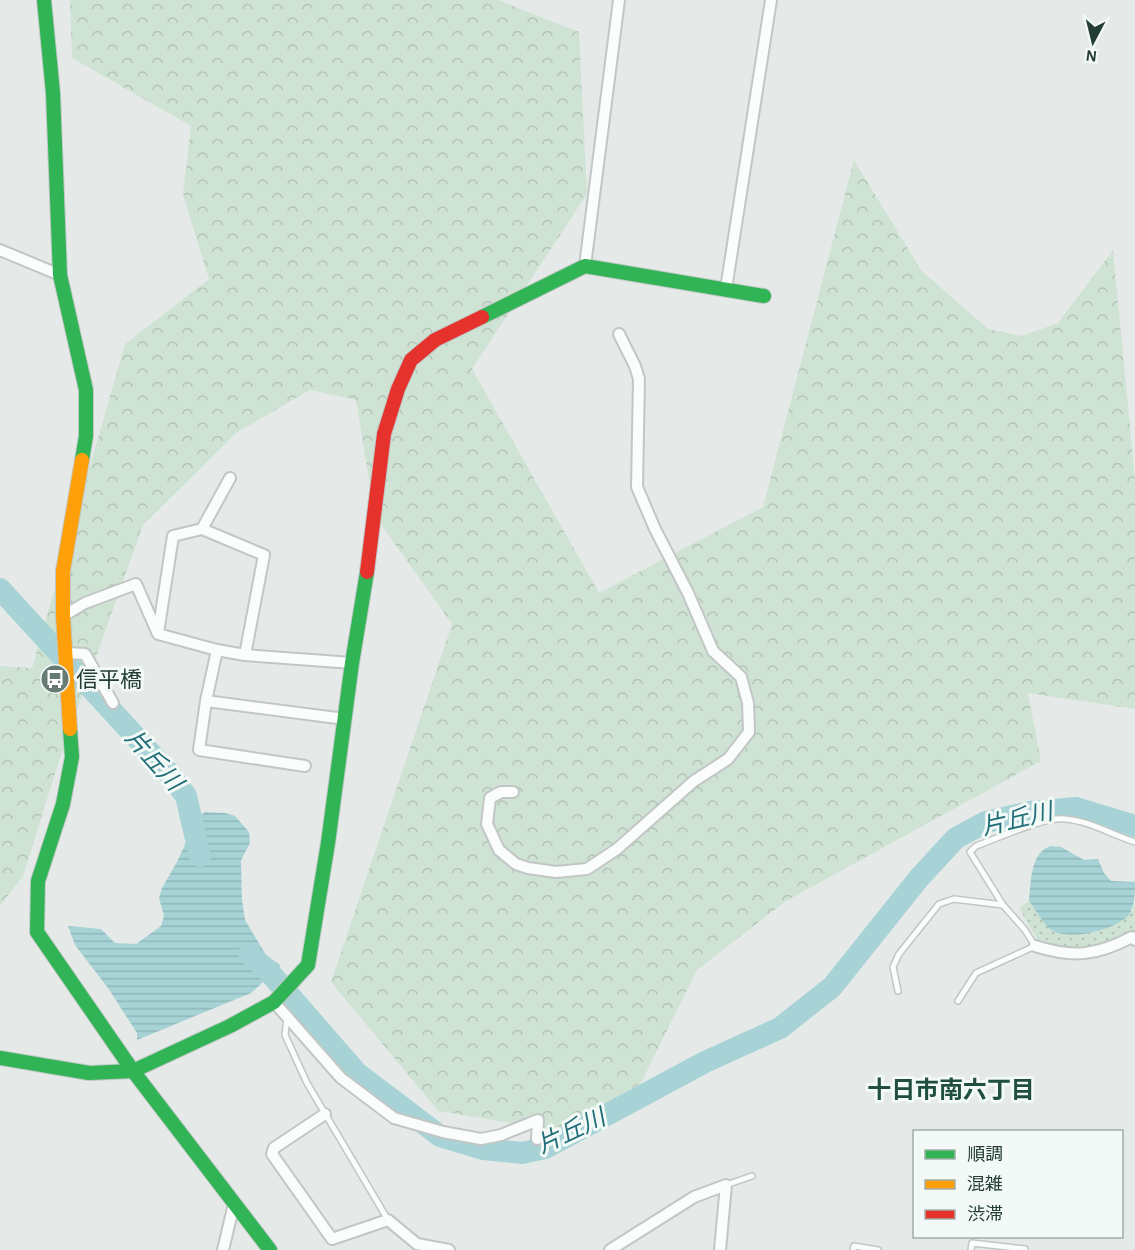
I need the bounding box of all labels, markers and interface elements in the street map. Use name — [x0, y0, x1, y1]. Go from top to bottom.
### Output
north arrow — [1063, 12, 1123, 72]
text: N — [1085, 47, 1098, 65]
bus stop icon: 信平橋 — [39, 663, 71, 695]
place label: 信平橋 — [76, 668, 142, 691]
water label: 片丘川 — [120, 725, 190, 798]
water label: 片丘川 — [979, 798, 1058, 840]
district label: 十日市南六丁目 — [867, 1077, 1035, 1103]
water label: 片丘川 — [533, 1103, 612, 1158]
legend — [913, 1130, 1123, 1238]
text: 順調 — [967, 1146, 1003, 1164]
text: 混雑 — [967, 1174, 1003, 1194]
text: 渋滞 — [967, 1205, 1003, 1224]

